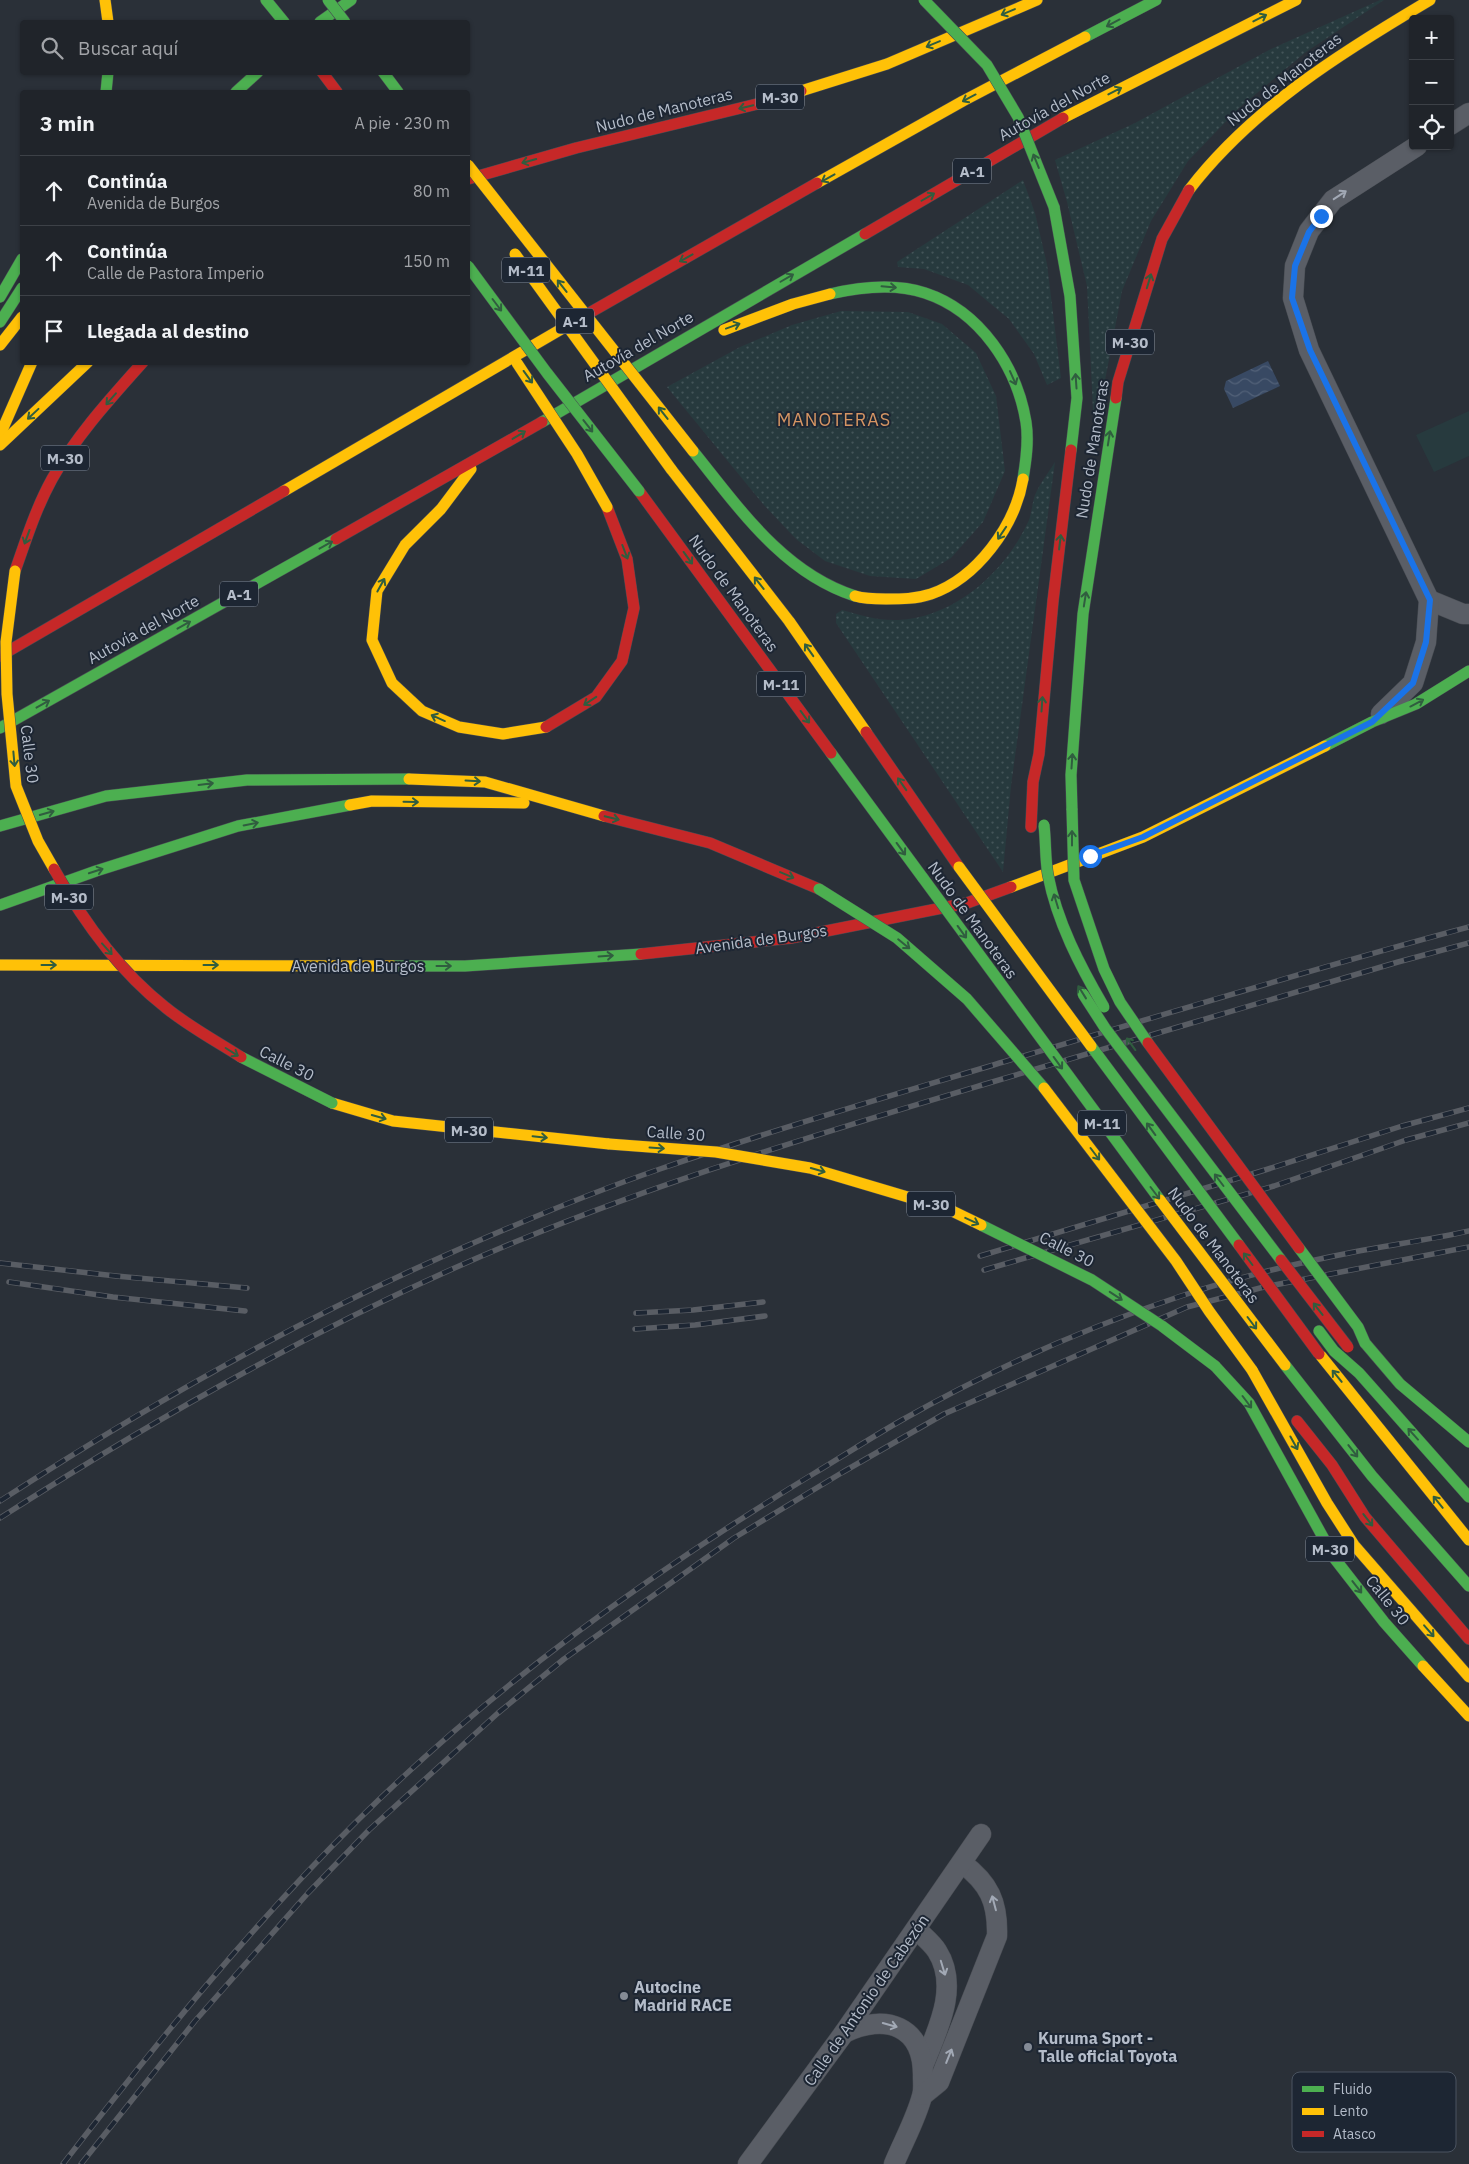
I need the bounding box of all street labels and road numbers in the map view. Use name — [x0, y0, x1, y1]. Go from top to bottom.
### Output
street label: Nudo de Manoteras — [1223, 28, 1345, 130]
street label: Autovía del Norte — [995, 67, 1114, 145]
street label: Nudo de Manoteras — [594, 83, 734, 137]
road number: M-30 — [756, 84, 804, 110]
road number: A-1 — [953, 158, 991, 184]
road number: M-11 — [502, 258, 550, 282]
street label: Autovía del Norte — [579, 306, 697, 386]
road number: A-1 — [556, 308, 594, 334]
road number: M-30 — [1106, 330, 1154, 354]
street label: Nudo de Manoteras — [1071, 378, 1113, 520]
road number: M-30 — [41, 446, 89, 470]
street label: Nudo de Manoteras — [685, 530, 783, 656]
road number: A-1 — [220, 582, 258, 606]
street label: Autovía del Norte — [84, 590, 203, 668]
road number: M-11 — [757, 672, 805, 696]
street label: Calle 30 — [16, 724, 44, 784]
street label: Nudo de Manoteras — [924, 857, 1022, 983]
road number: M-30 — [45, 884, 93, 910]
street label: Avenida de Burgos — [694, 920, 828, 958]
street label: Avenida de Burgos — [291, 956, 425, 976]
street label: Calle 30 — [256, 1041, 318, 1085]
road number: M-11 — [1078, 1110, 1126, 1136]
road number: M-30 — [445, 1118, 493, 1142]
street label: Calle 30 — [646, 1121, 706, 1145]
street label: Nudo de Manoteras — [1164, 1183, 1264, 1307]
road number: M-30 — [907, 1192, 955, 1216]
street label: Calle 30 — [1036, 1227, 1098, 1271]
road number: M-30 — [1306, 1536, 1354, 1562]
street label: Calle 30 — [1362, 1571, 1414, 1629]
street label: Calle de Antonio de Cabezón — [799, 1910, 933, 2090]

